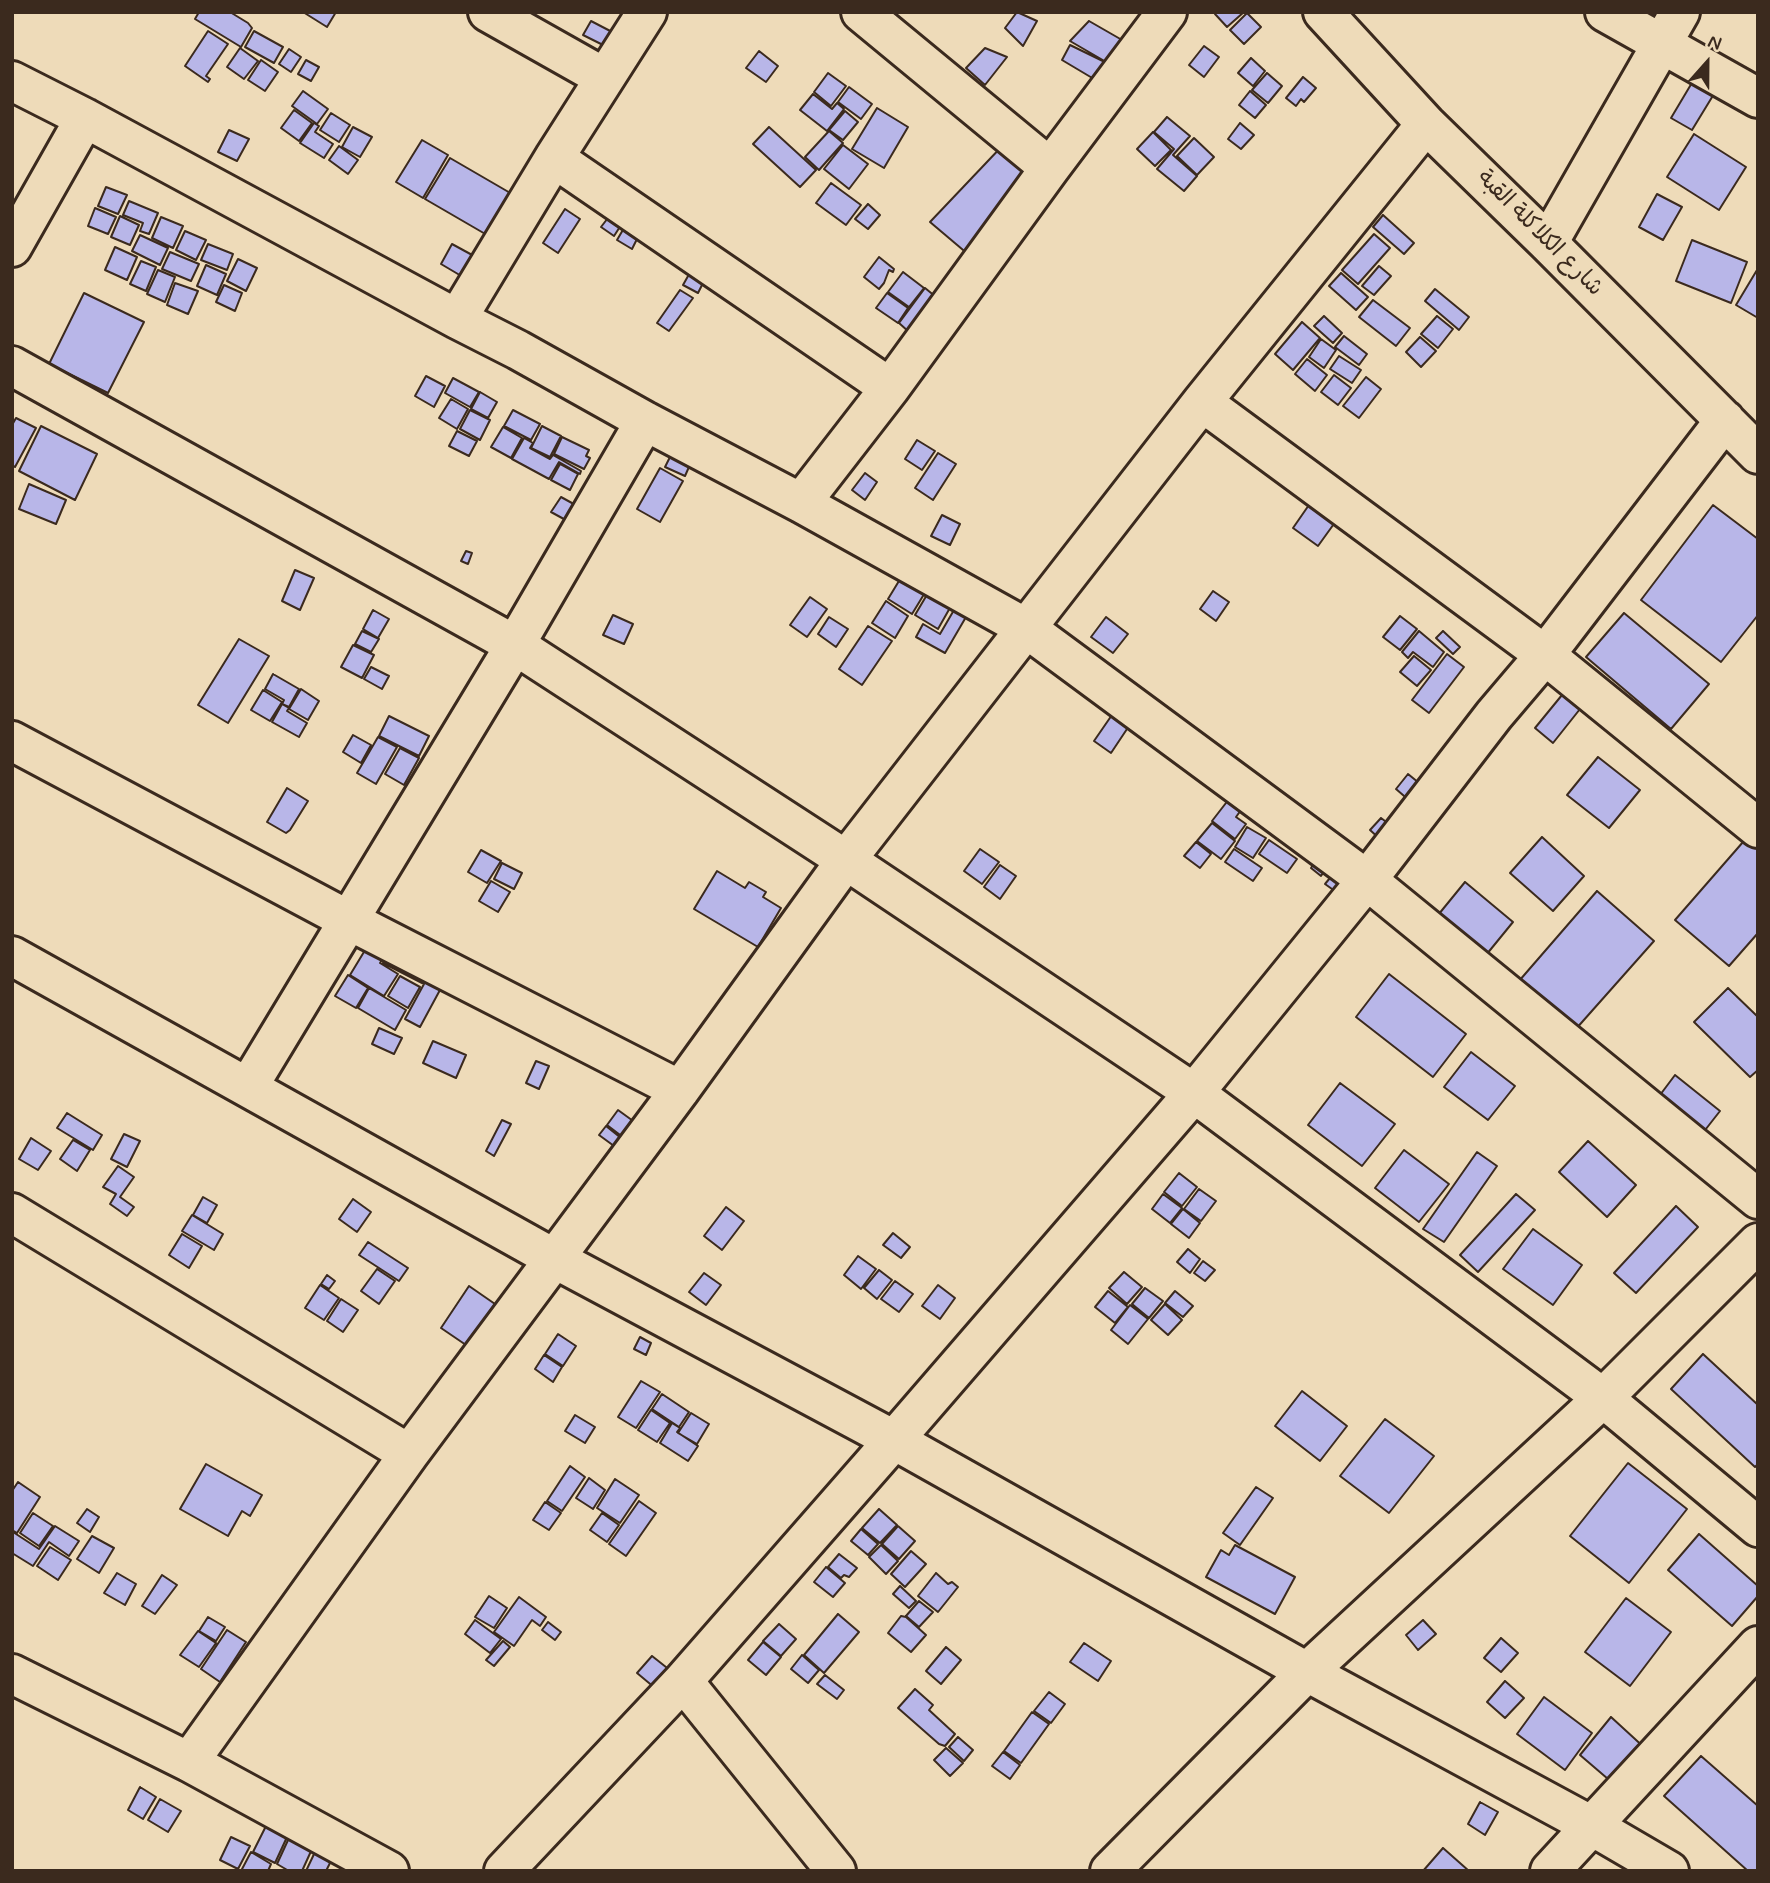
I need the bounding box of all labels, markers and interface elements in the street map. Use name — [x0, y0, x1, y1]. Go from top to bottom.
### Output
north arrow — [1672, 28, 1742, 98]
text: N — [1704, 29, 1725, 57]
street label: شارع الكلاكلة القبة — [1470, 165, 1608, 303]

